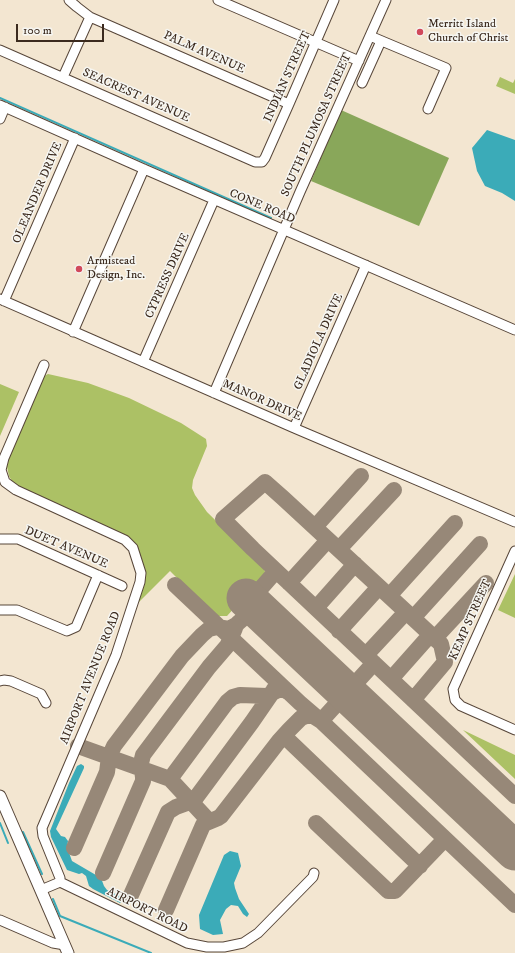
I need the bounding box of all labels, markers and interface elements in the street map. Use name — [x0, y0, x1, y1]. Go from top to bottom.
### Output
scale bar — [18, 16, 106, 42]
place label: Merritt Island Church of Christ — [428, 18, 508, 46]
text: 100 m — [23, 23, 52, 38]
marker: Merritt Island Church of Christ — [415, 27, 425, 37]
street label: PALM AVENUE — [161, 29, 247, 77]
street label: INDIAN STREET — [261, 29, 315, 125]
street label: SOUTH PLUMOSA STREET — [279, 51, 355, 199]
street label: SEACREST AVENUE — [80, 66, 192, 126]
street label: OLEANDER DRIVE — [10, 140, 66, 246]
street label: CONE ROAD — [227, 187, 297, 227]
street label: CYPRESS DRIVE — [143, 231, 193, 321]
place label: Armistead Design, Inc. — [87, 255, 145, 283]
marker: Armistead Design, Inc. — [74, 264, 84, 274]
street label: GLADIOLA DRIVE — [291, 292, 347, 392]
street label: MANOR DRIVE — [220, 377, 304, 425]
street label: DUET AVENUE — [22, 524, 110, 572]
street label: KEMP STREET — [447, 577, 495, 663]
street label: AIRPORT AVENUE ROAD — [58, 609, 124, 747]
street label: AIRPORT ROAD — [104, 885, 190, 937]

